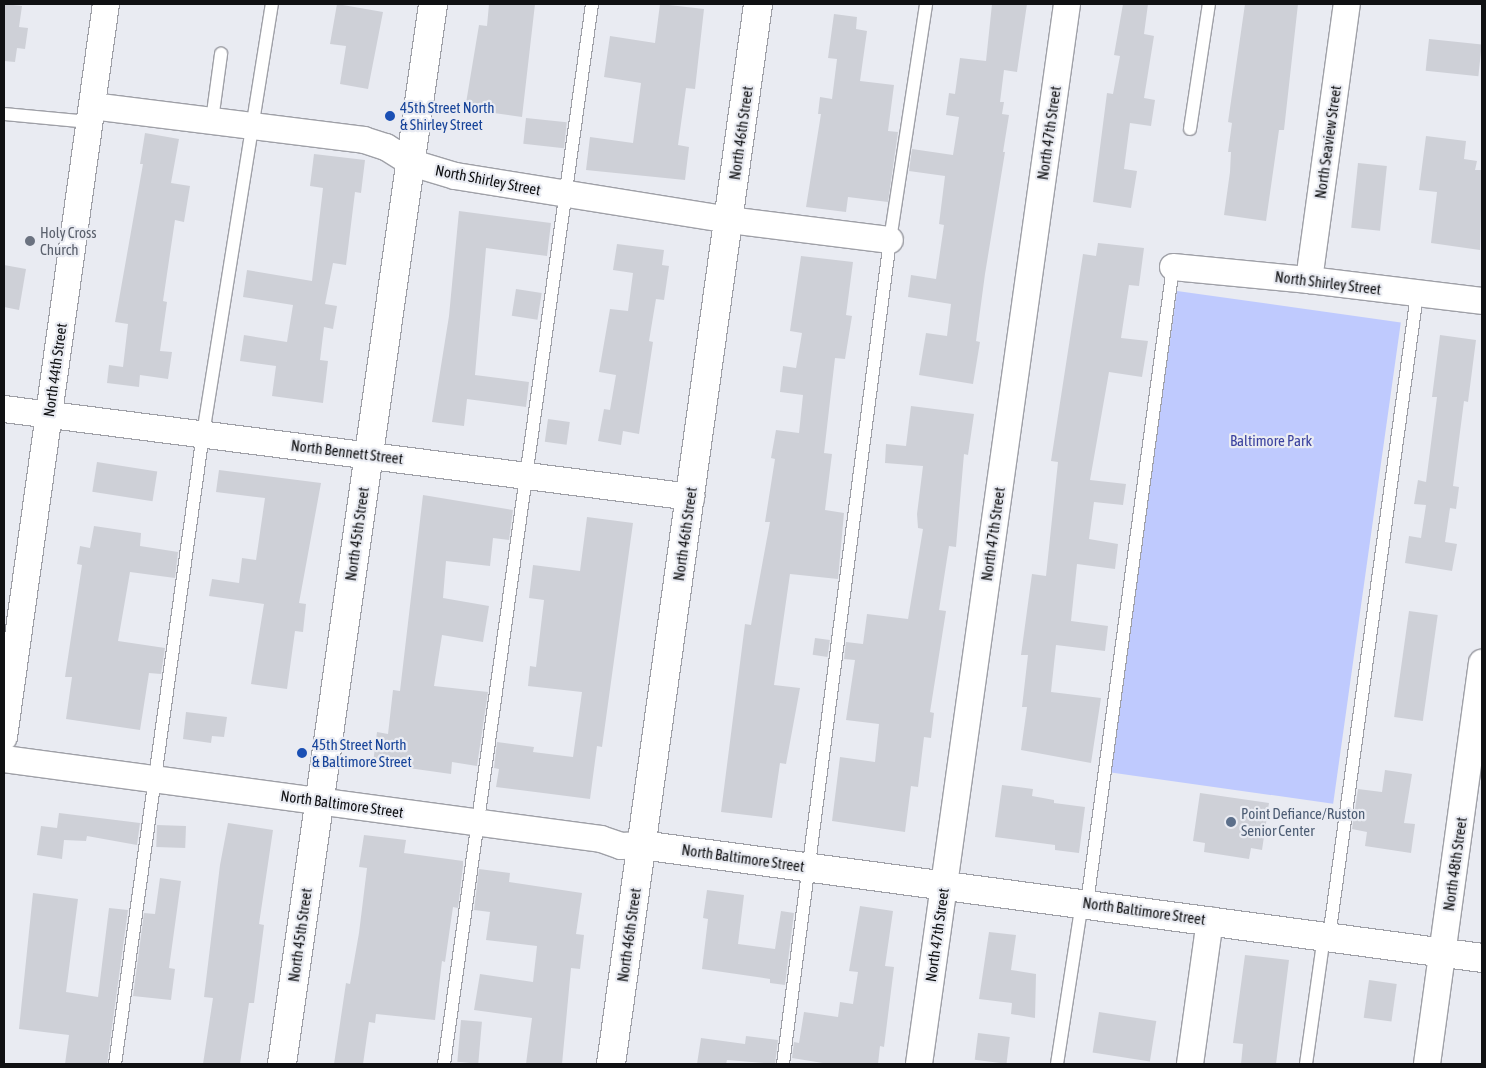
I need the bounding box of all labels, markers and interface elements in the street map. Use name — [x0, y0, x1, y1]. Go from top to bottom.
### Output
street label: North Seaview Street — [1311, 84, 1345, 200]
street label: North 46th Street — [726, 85, 756, 181]
street label: North 47th Street — [1034, 85, 1064, 181]
place label: 45th Street North & Shirley Street — [400, 98, 494, 133]
marker: 45th Street North & Shirley Street — [384, 110, 396, 122]
street label: North Shirley Street — [434, 161, 542, 199]
place label: Holy Cross Church — [40, 223, 97, 258]
marker: Holy Cross Church — [24, 235, 36, 247]
street label: North Shirley Street — [1274, 268, 1382, 298]
street label: North 44th Street — [40, 322, 70, 418]
park label: Baltimore Park — [1230, 432, 1312, 450]
street label: North Bennett Street — [290, 436, 404, 468]
street label: North 45th Street — [342, 486, 372, 582]
street label: North 46th Street — [670, 486, 700, 582]
street label: North 47th Street — [978, 486, 1008, 582]
place label: 45th Street North & Baltimore Street — [312, 735, 412, 770]
marker: 45th Street North & Baltimore Street — [296, 747, 308, 759]
street label: North Baltimore Street — [279, 786, 405, 822]
place label: Point Defiance/Ruston Senior Center — [1241, 804, 1365, 839]
marker: Point Defiance/Ruston Senior Center — [1225, 816, 1237, 828]
street label: North 48th Street — [1440, 816, 1470, 912]
street label: North Baltimore Street — [680, 840, 806, 876]
street label: North 45th Street — [285, 887, 315, 983]
street label: North 46th Street — [614, 887, 644, 983]
street label: North 47th Street — [922, 887, 952, 983]
street label: North Baltimore Street — [1081, 893, 1207, 929]

